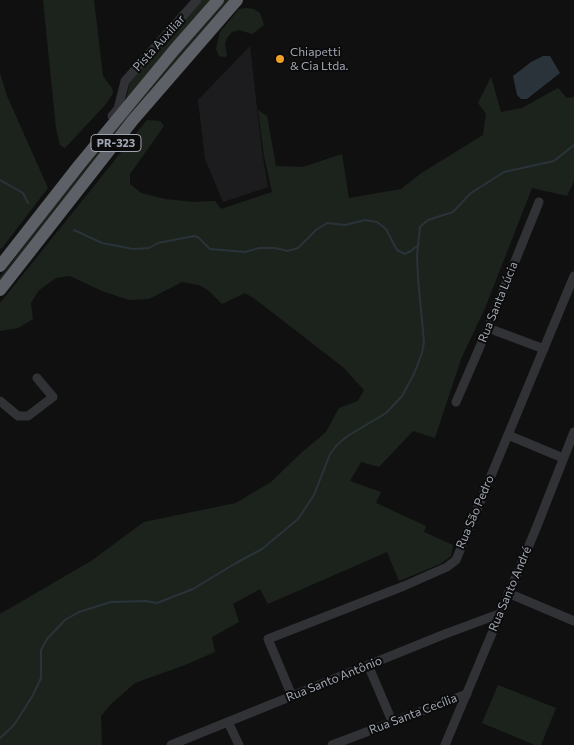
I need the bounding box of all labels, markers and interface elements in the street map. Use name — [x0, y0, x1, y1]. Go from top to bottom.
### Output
street label: Pista Auxiliar — [130, 12, 188, 74]
place label: Chiapetti & Cia Ltda. — [290, 45, 348, 73]
marker: Chiapetti & Cia Ltda. — [274, 53, 286, 65]
road number: PR-323 — [91, 134, 141, 152]
street label: Rua Santa Lúcia — [475, 260, 521, 344]
street label: Rua São Pedro — [453, 473, 497, 551]
street label: Rua Santo André — [486, 544, 534, 634]
street label: Rua Santo Antônio — [284, 653, 384, 705]
street label: Rua Santa Cecília — [367, 691, 459, 737]

